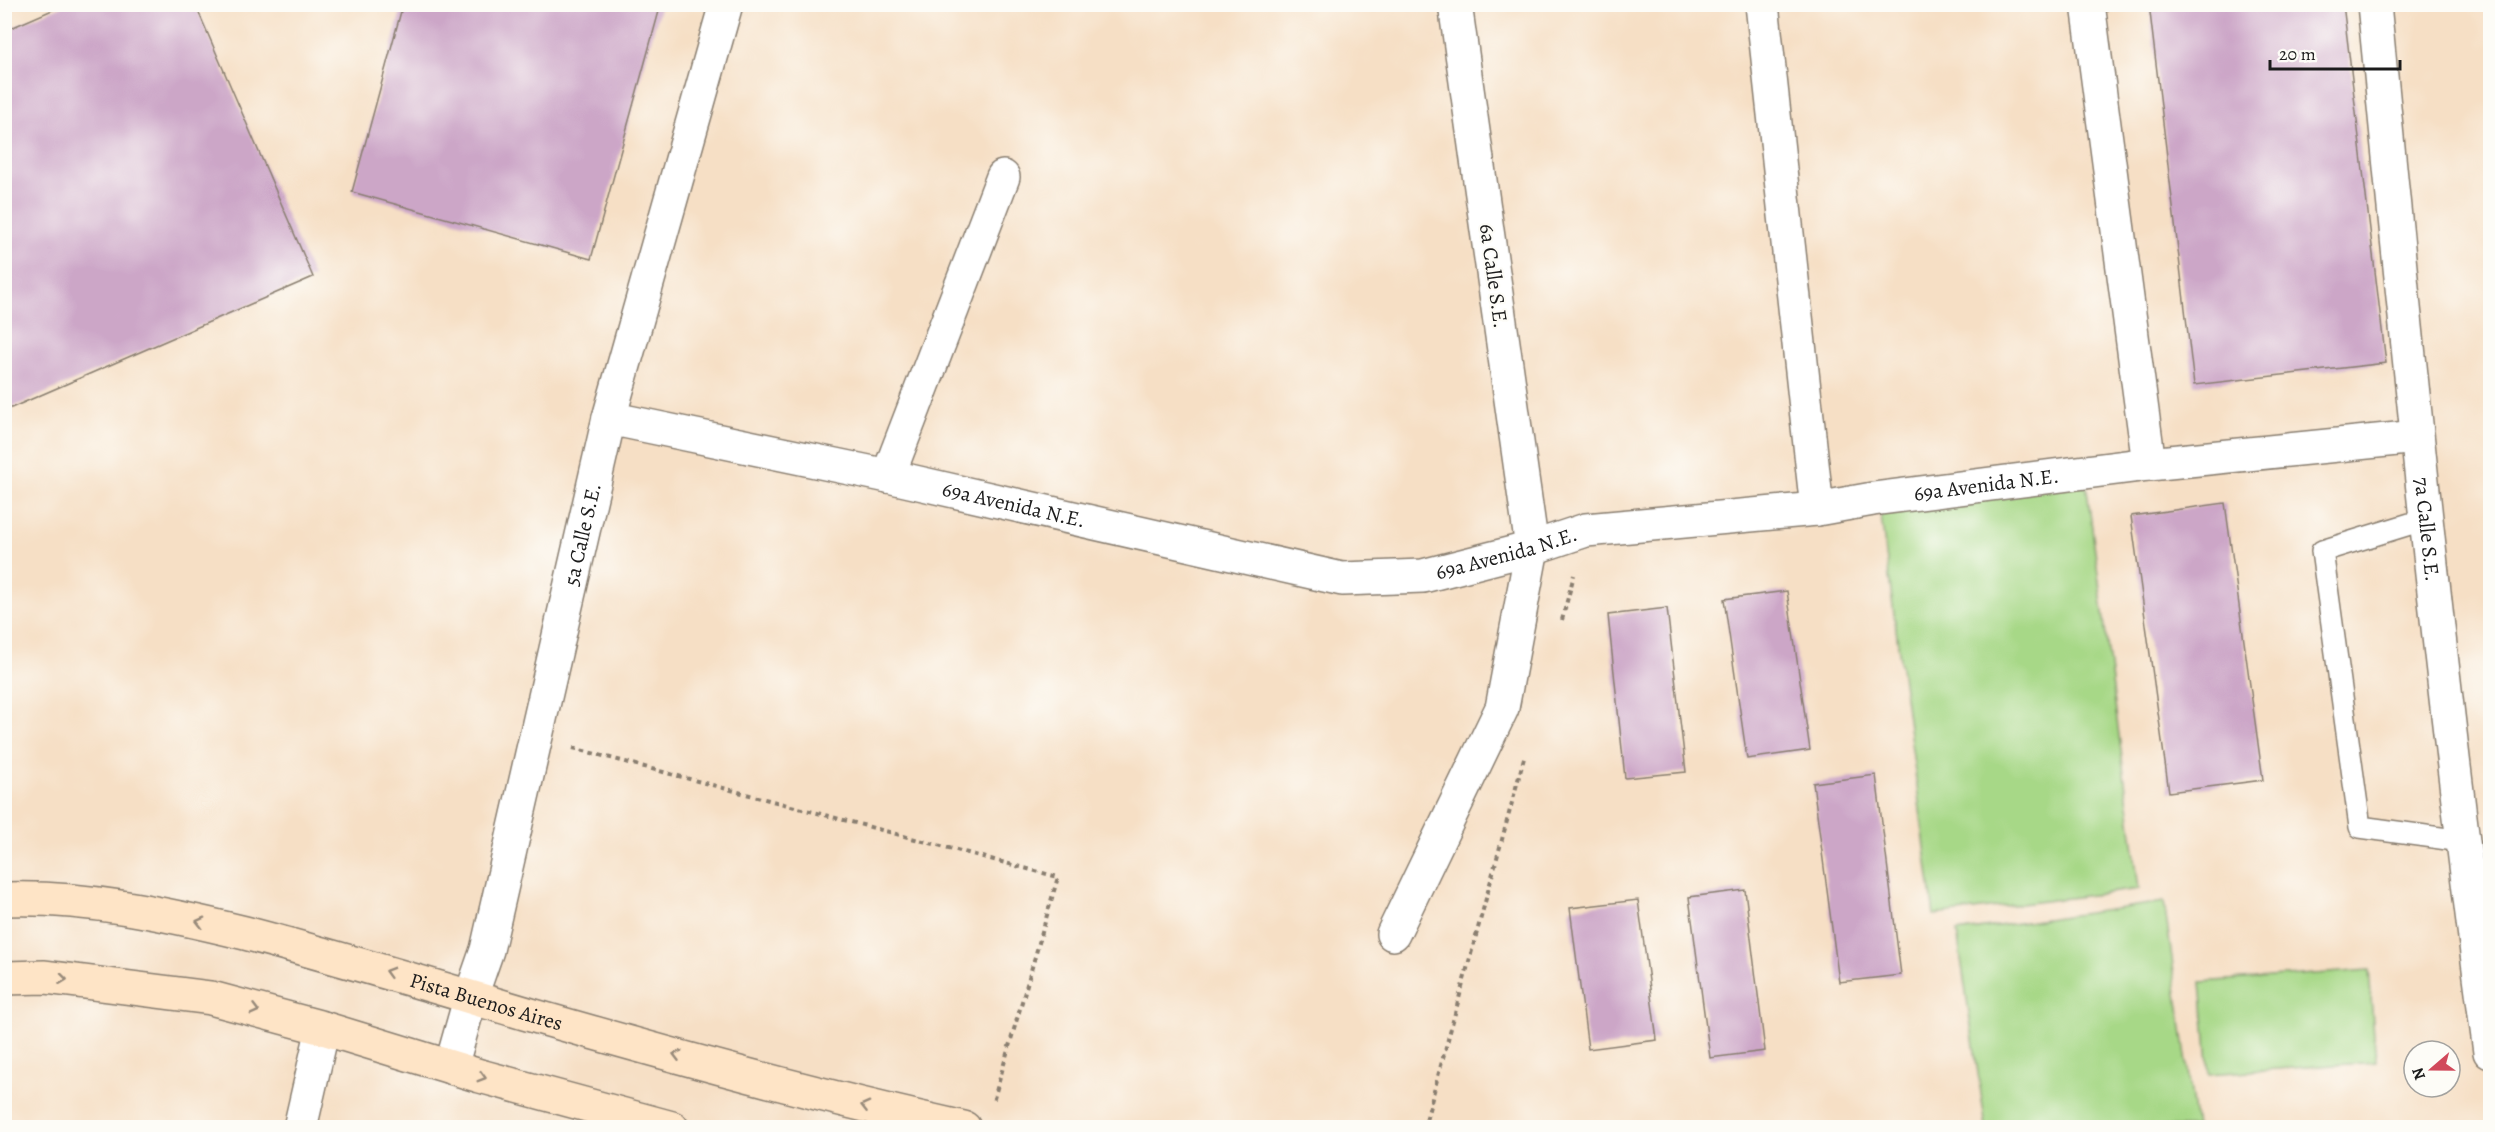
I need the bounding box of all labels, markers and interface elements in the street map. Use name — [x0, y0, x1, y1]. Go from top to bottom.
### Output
scale bar — [2270, 33, 2400, 71]
text: 20 m — [2279, 42, 2316, 66]
street label: 6a Calle S.E. — [1473, 222, 1515, 330]
street label: 69a Avenida N.E. — [1912, 462, 2060, 508]
street label: 69a Avenida N.E. — [940, 475, 1088, 534]
street label: 7a Calle S.E. — [2408, 476, 2447, 583]
street label: 5a Calle S.E. — [557, 480, 608, 589]
street label: 69a Avenida N.E. — [1433, 520, 1581, 586]
one-way arrow — [196, 917, 206, 930]
street label: Pista Buenos Aires — [406, 966, 566, 1037]
one-way arrow — [384, 967, 395, 979]
one-way arrow — [58, 973, 67, 985]
one-way arrow — [250, 1002, 260, 1015]
north arrow — [2402, 1039, 2462, 1099]
one-way arrow — [672, 1050, 683, 1062]
text: N — [2406, 1064, 2431, 1083]
one-way arrow — [476, 1070, 487, 1082]
one-way arrow — [861, 1101, 871, 1113]

